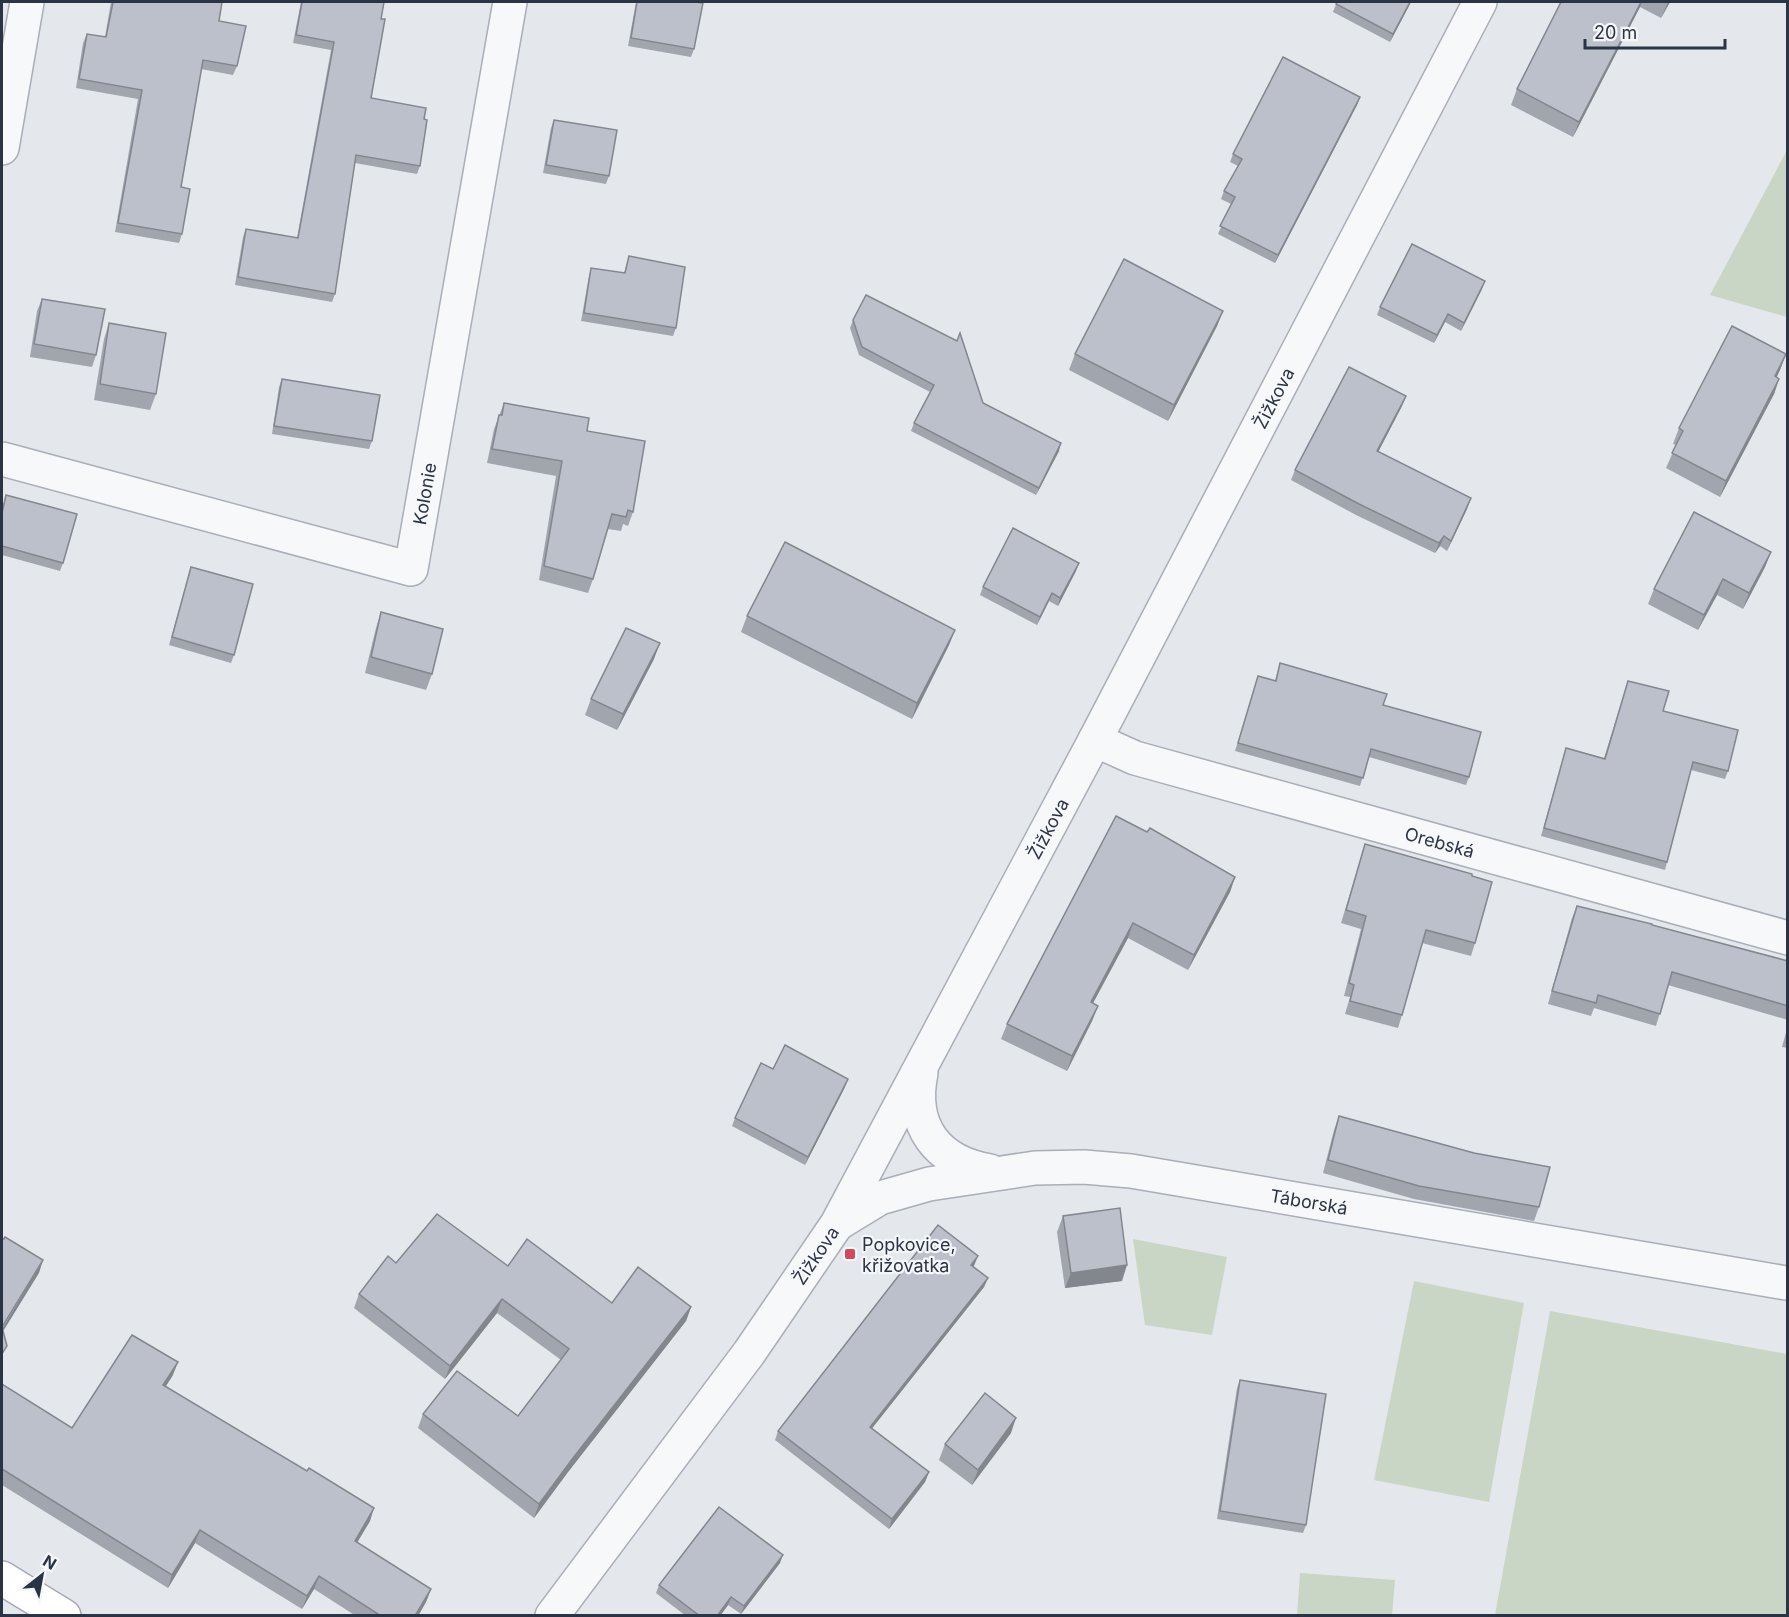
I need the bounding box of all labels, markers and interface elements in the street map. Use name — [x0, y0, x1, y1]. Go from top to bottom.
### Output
scale bar — [1585, 12, 1724, 50]
text: 20 m — [1594, 22, 1637, 43]
street label: Žižkova — [1248, 364, 1298, 432]
street label: Kolonie — [408, 461, 440, 526]
street label: Žižkova — [1022, 795, 1073, 862]
street label: Orebská — [1403, 822, 1477, 862]
street label: Táborská — [1269, 1184, 1350, 1218]
street label: Žižkova — [788, 1222, 843, 1288]
place label: Popkovice, křižovatka — [862, 1234, 956, 1276]
marker: Popkovice, křižovatka — [843, 1247, 857, 1261]
north arrow — [12, 1545, 72, 1605]
text: N — [39, 1550, 60, 1574]

